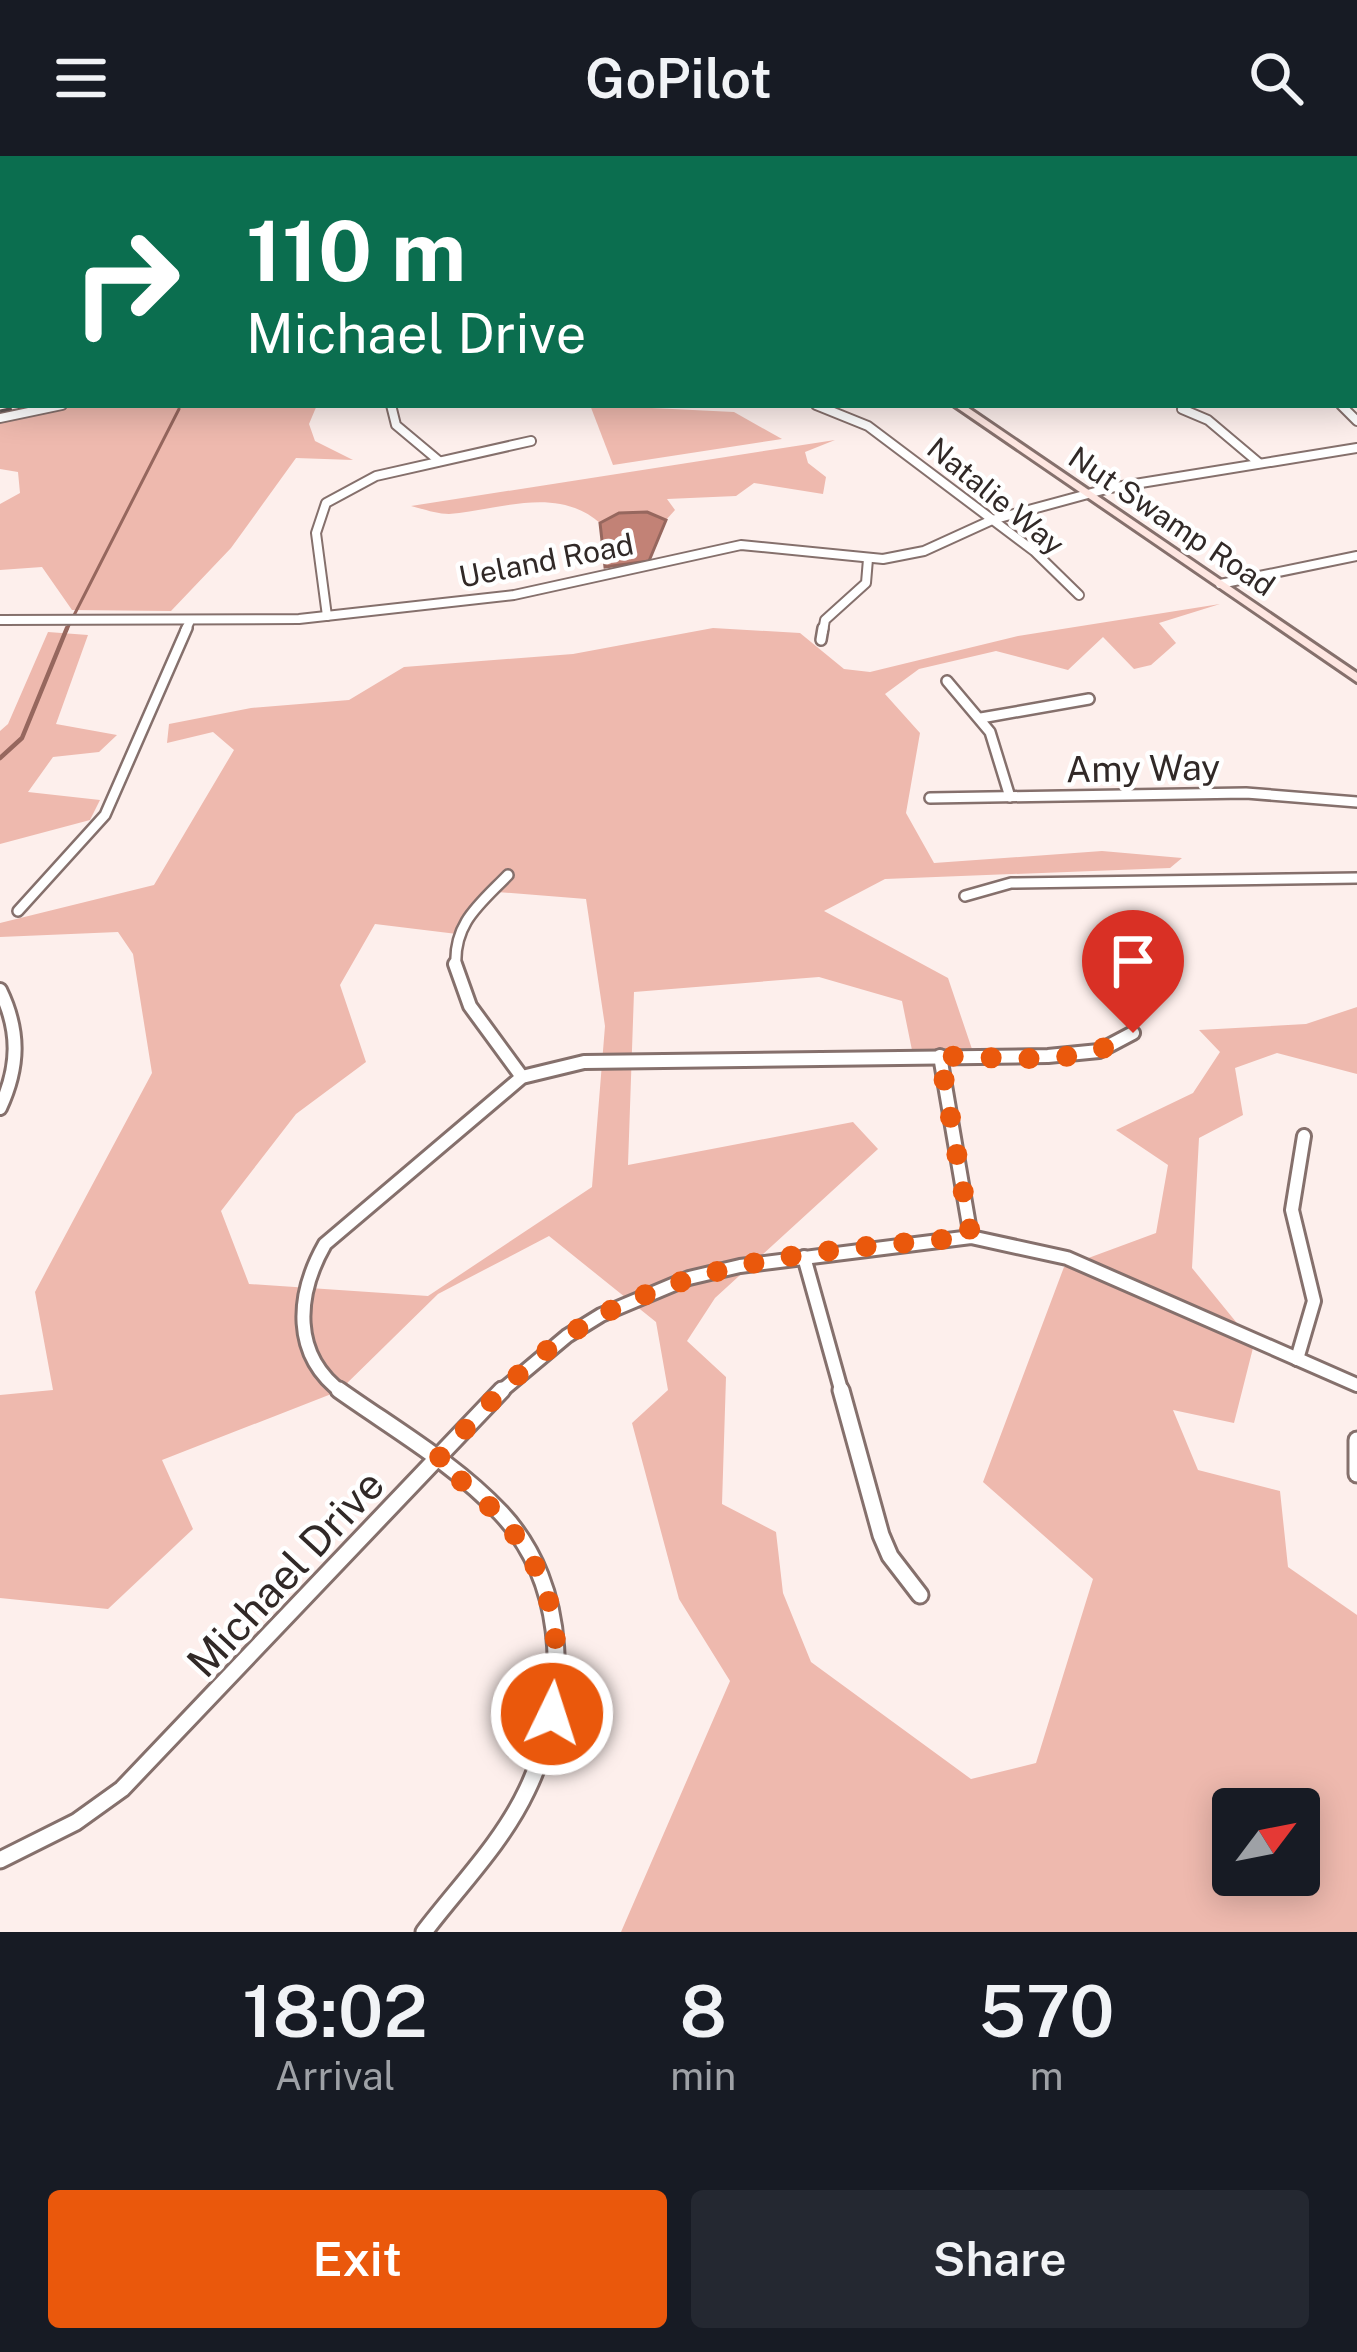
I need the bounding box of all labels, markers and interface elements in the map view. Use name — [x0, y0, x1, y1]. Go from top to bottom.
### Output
icon: menu — [48, 45, 114, 111]
icon: search — [1243, 45, 1309, 111]
text: GoPilot — [585, 47, 772, 110]
text: 110 m — [246, 201, 466, 300]
icon: right — [48, 204, 204, 360]
text: Michael Drive — [246, 302, 586, 365]
street label: Natalie Way — [920, 430, 1072, 562]
street label: Nut Swamp Road — [1062, 439, 1282, 603]
street label: Ueland Road — [456, 525, 636, 595]
street label: Amy Way — [1065, 746, 1221, 790]
pin — [1082, 910, 1184, 1033]
icon: arrive — [1100, 928, 1166, 994]
street label: Michael Drive — [177, 1459, 393, 1687]
position arrow — [489, 1651, 615, 1777]
north arrow — [1212, 1788, 1320, 1896]
map controls — [1212, 1788, 1320, 1896]
text: 18:02 — [242, 1969, 428, 2053]
text: 8 — [679, 1969, 727, 2053]
text: 570 — [979, 1969, 1115, 2053]
text: Arrival — [275, 2053, 395, 2099]
text: min — [670, 2053, 736, 2099]
text: m — [1030, 2053, 1064, 2099]
button: Exit — [48, 2190, 667, 2328]
button: Share — [691, 2190, 1309, 2328]

